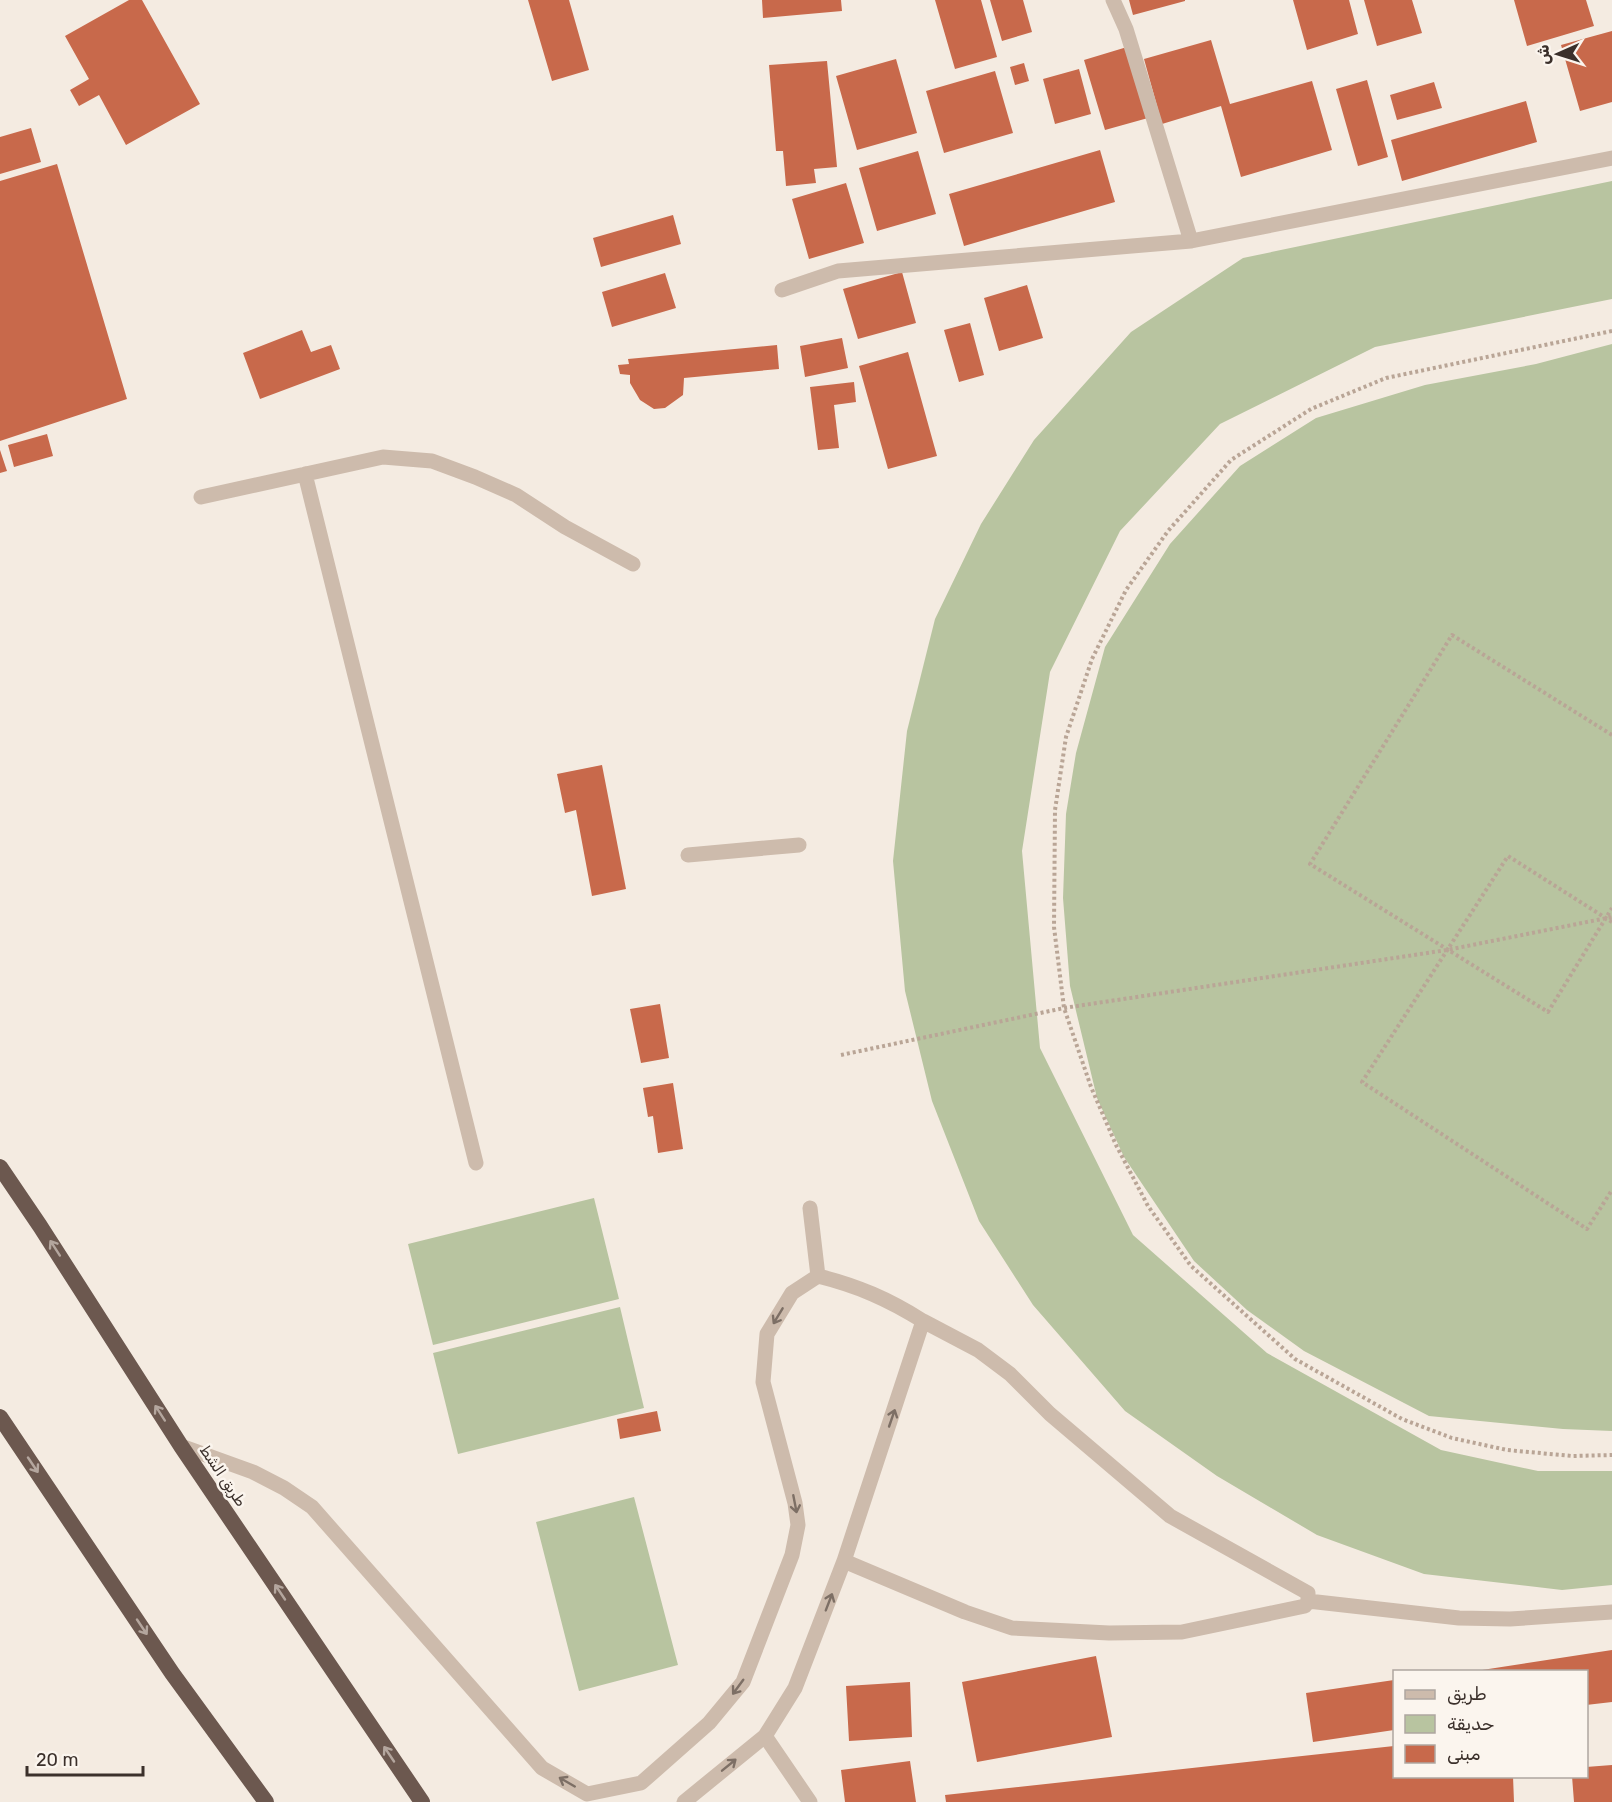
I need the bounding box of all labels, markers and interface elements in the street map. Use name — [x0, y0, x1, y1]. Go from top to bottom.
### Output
north arrow — [1528, 24, 1588, 84]
text: ش — [1534, 44, 1554, 65]
one-way arrow — [48, 1240, 61, 1257]
one-way arrow — [771, 1307, 783, 1324]
one-way arrow — [153, 1405, 165, 1422]
one-way arrow — [888, 1409, 899, 1428]
street label: طريق الشط — [196, 1442, 250, 1510]
one-way arrow — [27, 1457, 39, 1473]
one-way arrow — [789, 1494, 800, 1513]
one-way arrow — [274, 1584, 286, 1601]
one-way arrow — [824, 1593, 835, 1612]
one-way arrow — [136, 1618, 148, 1635]
legend — [1393, 1670, 1588, 1778]
one-way arrow — [732, 1679, 745, 1695]
text: طريق — [1447, 1683, 1487, 1705]
text: حديقة — [1447, 1713, 1494, 1735]
scale bar — [27, 1739, 142, 1777]
text: مبنى — [1447, 1743, 1481, 1765]
one-way arrow — [383, 1746, 395, 1762]
text: 20 m — [36, 1749, 78, 1771]
one-way arrow — [721, 1759, 737, 1772]
one-way arrow — [559, 1776, 576, 1788]

